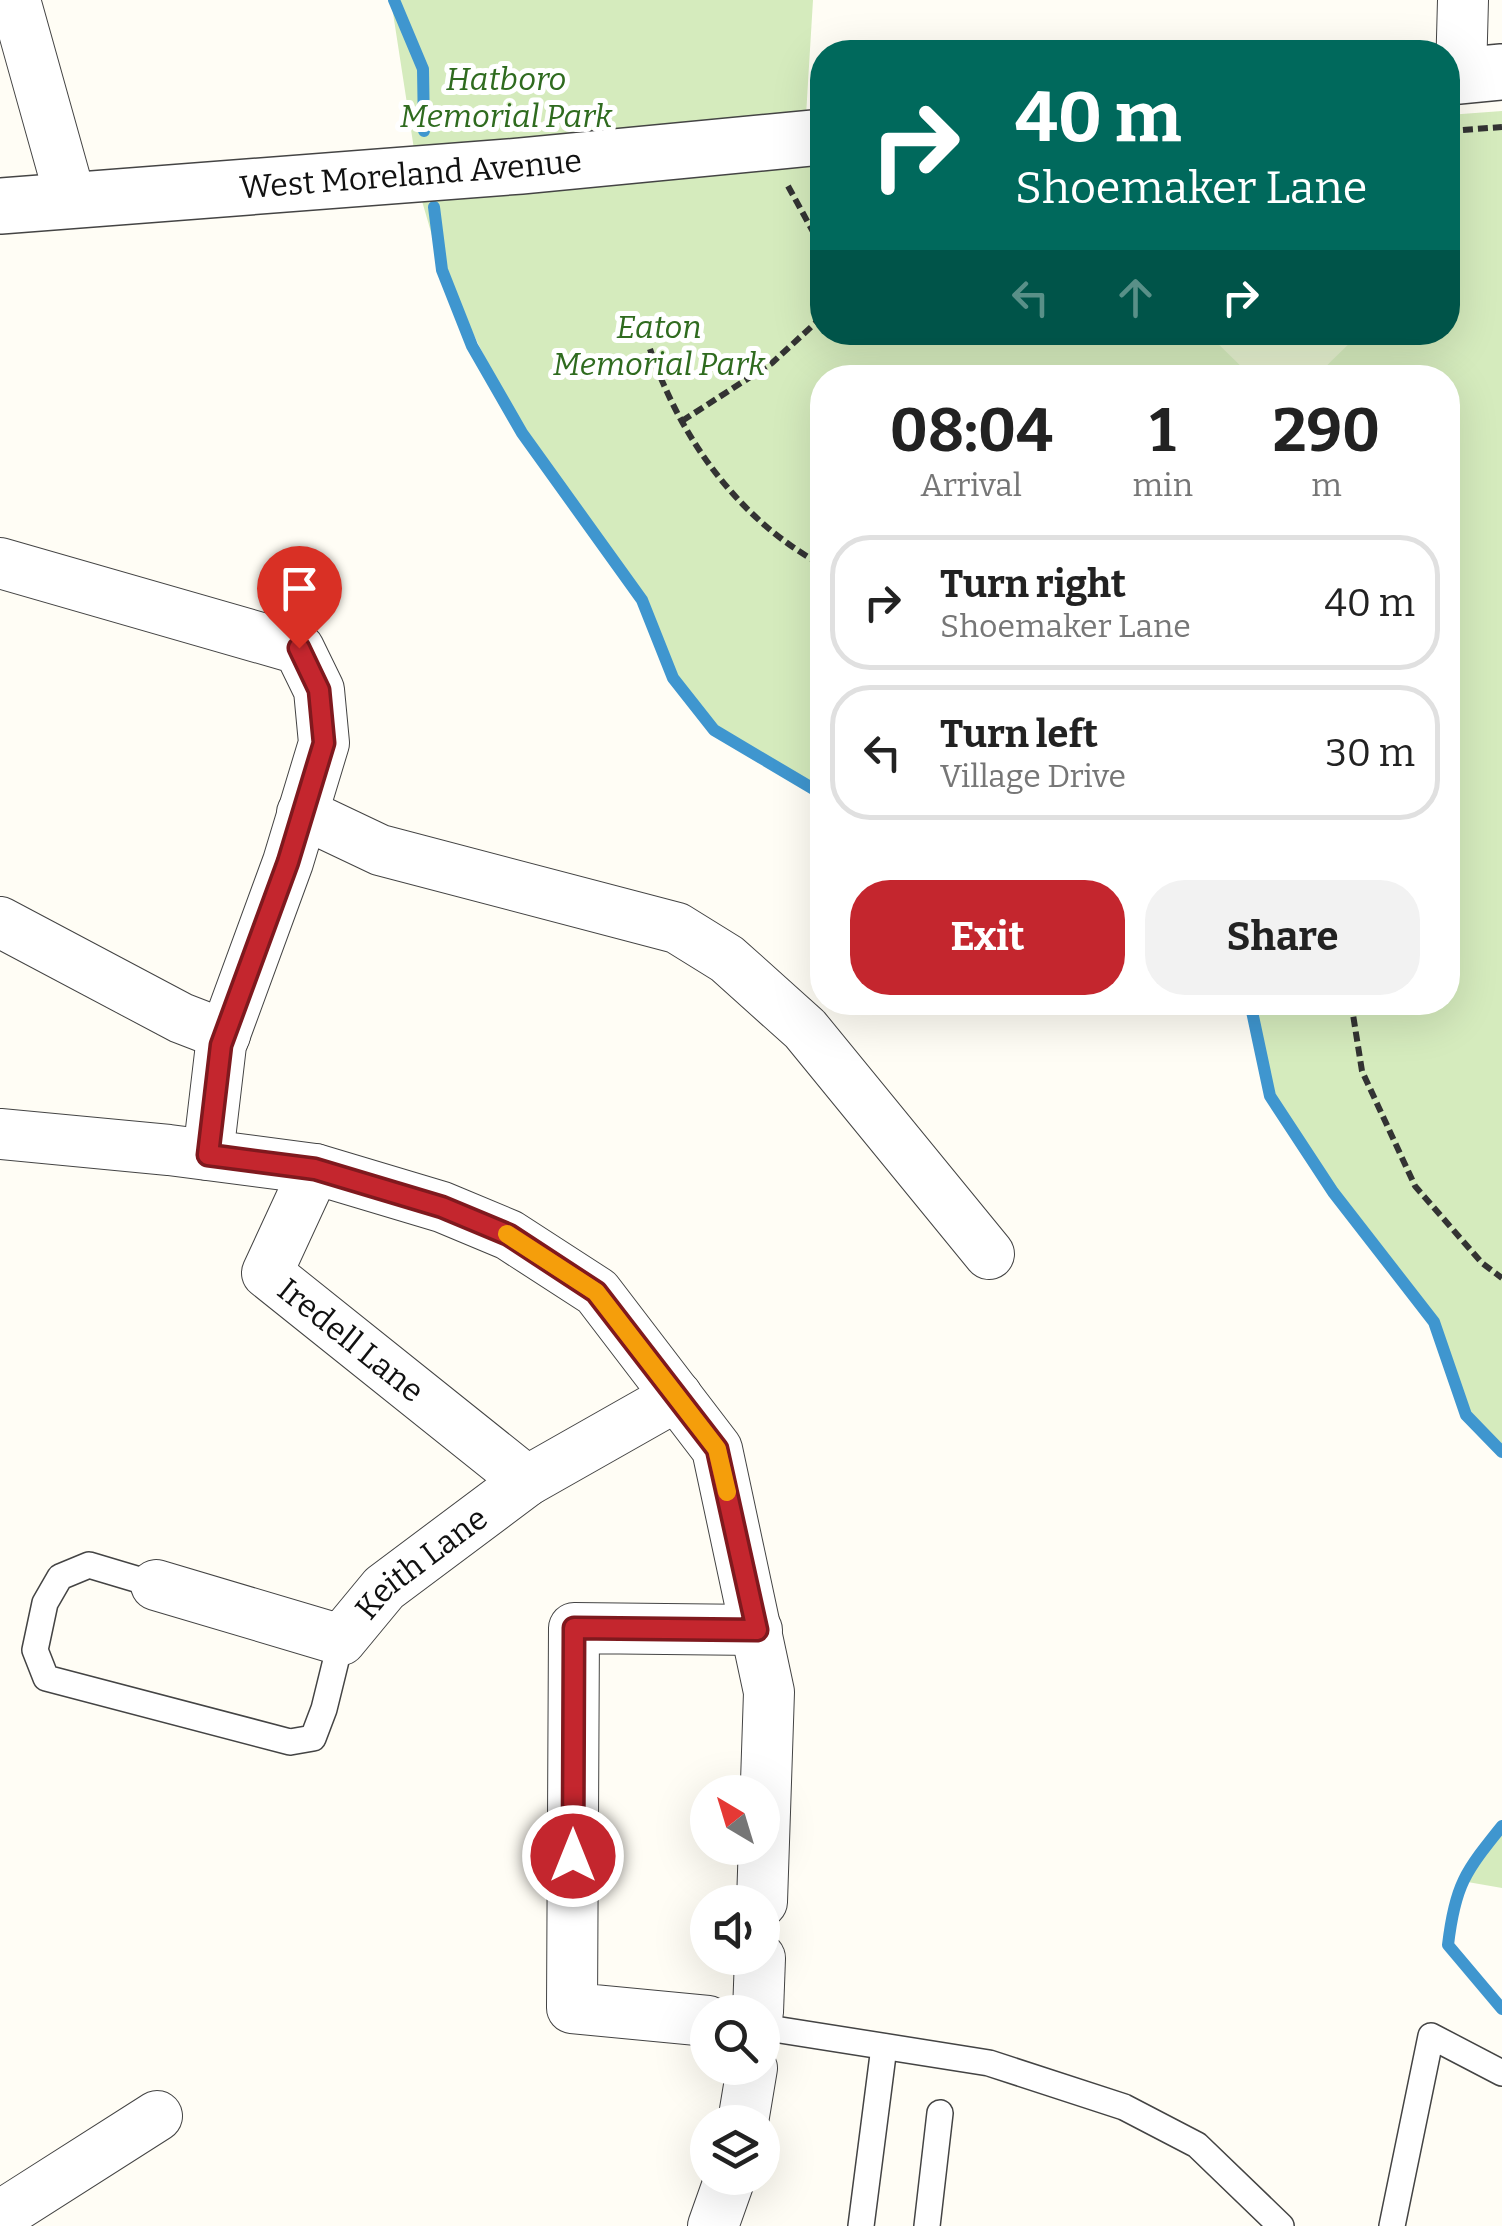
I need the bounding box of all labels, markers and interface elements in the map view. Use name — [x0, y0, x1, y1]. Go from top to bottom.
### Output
park label: Hatboro Memorial Park — [400, 60, 613, 135]
text: 40 m — [1015, 76, 1181, 160]
icon: right — [850, 80, 980, 210]
street label: West Moreland Avenue — [238, 141, 584, 207]
text: Shoemaker Lane — [1015, 161, 1367, 215]
icon: left — [1003, 270, 1058, 325]
icon: ahead — [1108, 270, 1163, 325]
icon: right — [1213, 270, 1268, 325]
park label: Eaton Memorial Park — [553, 308, 766, 383]
text: 08:04 — [890, 395, 1053, 467]
text: 1 — [1150, 395, 1176, 467]
text: 290 — [1273, 395, 1380, 467]
text: Arrival — [921, 466, 1022, 504]
text: min — [1133, 466, 1193, 504]
text: m — [1311, 466, 1342, 504]
pin — [257, 546, 342, 649]
icon: arrive — [272, 561, 327, 616]
text: Turn right — [940, 561, 1126, 607]
icon: right — [855, 575, 910, 630]
text: 40 m — [1325, 580, 1415, 626]
text: Shoemaker Lane — [940, 607, 1191, 645]
text: Turn left — [940, 711, 1098, 757]
icon: left — [855, 725, 910, 780]
text: 30 m — [1325, 730, 1415, 776]
text: Village Drive — [940, 757, 1126, 795]
button: Exit — [850, 880, 1125, 995]
button: Share — [1145, 880, 1420, 995]
street label: Iredell Lane — [270, 1270, 432, 1410]
street label: Keith Lane — [347, 1499, 494, 1627]
north arrow — [690, 1775, 780, 1865]
map controls — [690, 1775, 780, 2195]
position arrow — [521, 1804, 625, 1908]
button: sound — [690, 1885, 780, 1975]
button: search — [690, 1995, 780, 2085]
button: layers — [690, 2105, 780, 2195]

